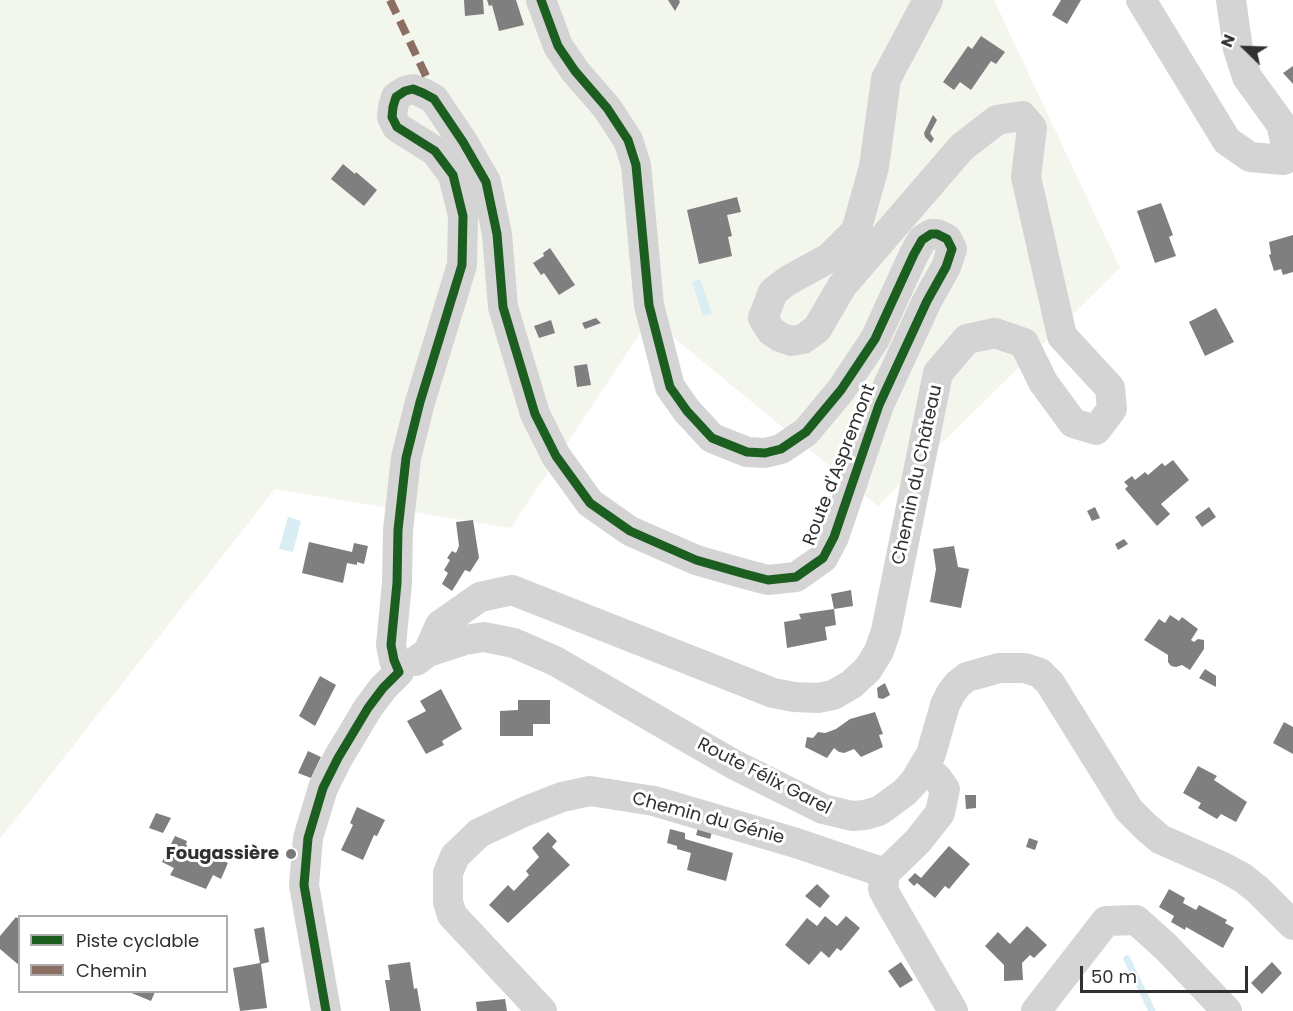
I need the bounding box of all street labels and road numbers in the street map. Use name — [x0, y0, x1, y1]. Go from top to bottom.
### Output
street label: Route d'Aspremont — [799, 381, 881, 549]
street label: Chemin du Château — [888, 383, 948, 567]
street label: Route Félix Garel — [693, 734, 835, 820]
street label: Chemin du Génie — [630, 788, 786, 850]

